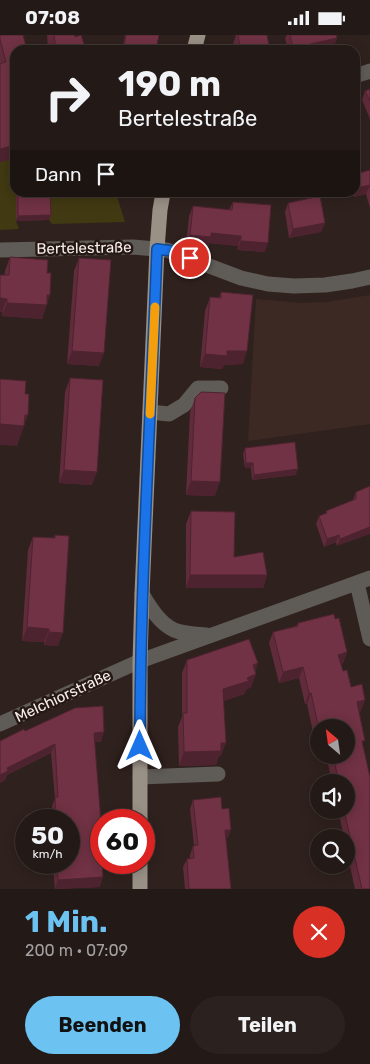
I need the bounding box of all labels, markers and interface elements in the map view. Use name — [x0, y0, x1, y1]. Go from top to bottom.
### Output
text: 07:08 — [25, 6, 80, 29]
text: 190 m — [118, 63, 221, 105]
icon: right — [35, 65, 100, 130]
text: Bertelestraße — [118, 105, 257, 132]
icon: arrive — [92, 160, 120, 188]
text: Dann — [35, 163, 82, 186]
pin — [169, 237, 211, 279]
street label: Bertelestraße — [36, 238, 132, 258]
icon: arrive — [176, 244, 204, 272]
street label: Melchiorstraße — [12, 666, 114, 726]
position arrow — [113, 719, 165, 771]
north arrow — [310, 719, 355, 764]
map controls — [310, 719, 355, 874]
button: sound — [310, 774, 355, 819]
speed limit sign: 60 — [90, 809, 155, 874]
text: 50 — [31, 821, 64, 850]
button: search — [310, 829, 355, 874]
text: km/h — [33, 847, 62, 861]
text: 1 Min. — [25, 904, 108, 940]
button: close — [293, 906, 345, 958]
text: 200 m · 07:09 — [25, 941, 128, 960]
button: Beenden — [25, 996, 180, 1054]
button: Teilen — [190, 996, 345, 1054]

